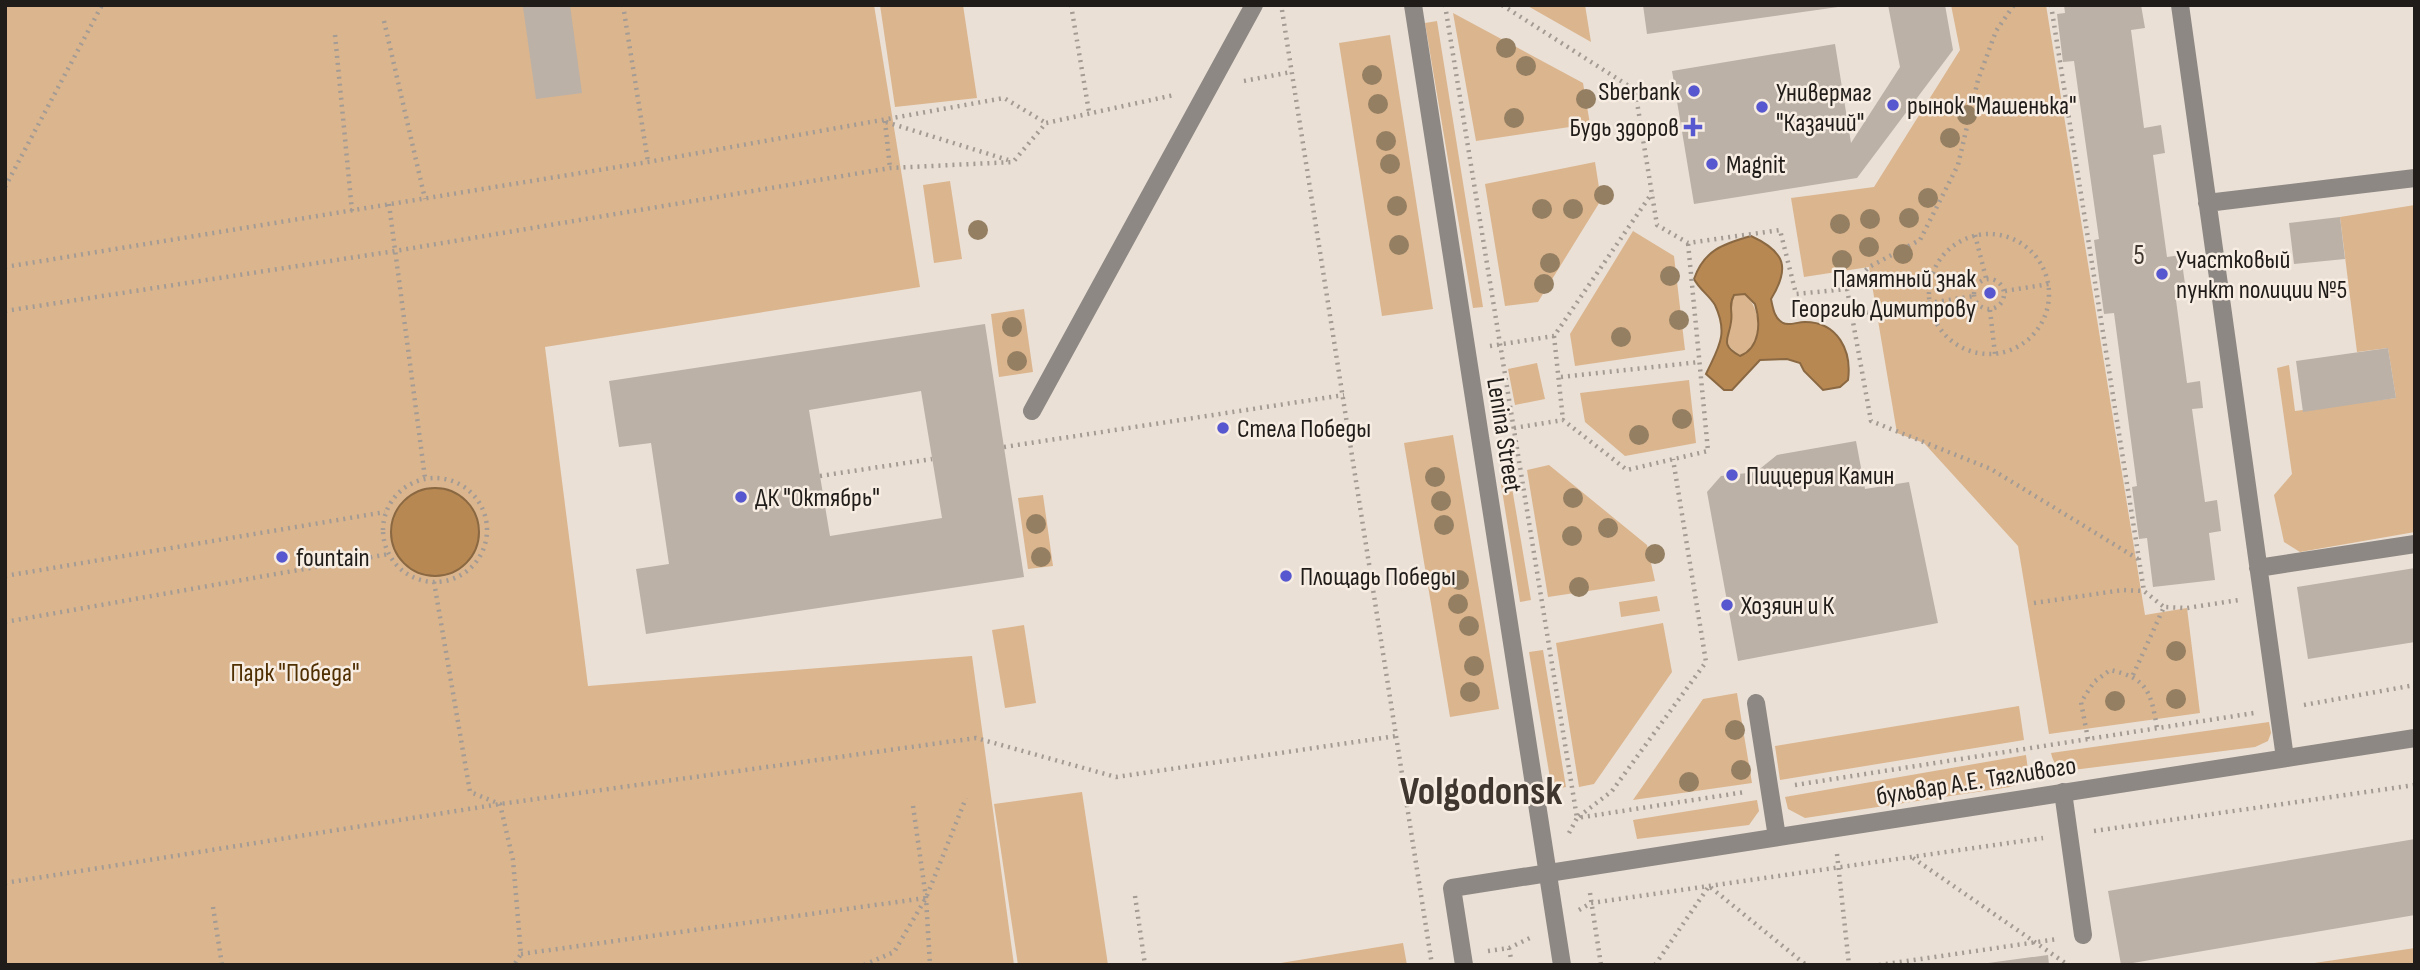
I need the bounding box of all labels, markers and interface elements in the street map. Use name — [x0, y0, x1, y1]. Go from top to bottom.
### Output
place label: Sberbank — [1598, 77, 1680, 108]
place label: Универмаг "Казачий" — [1776, 78, 1872, 139]
marker: Sberbank — [1686, 83, 1702, 99]
place label: рынок "Машенька" — [1907, 91, 2077, 122]
marker: рынок "Машенька" — [1885, 97, 1901, 113]
marker: Универмаг "Казачий" — [1754, 99, 1770, 115]
place label: Будь здоров — [1570, 113, 1679, 144]
marker: Будь здоров — [1685, 119, 1701, 135]
place label: Magnit — [1726, 150, 1786, 181]
marker: Magnit — [1704, 156, 1720, 172]
district label: 5 — [2133, 239, 2147, 272]
place label: Участковый пункт полиции №5 — [2176, 245, 2347, 306]
place label: Памятный знак Георгию Димитрову — [1791, 264, 1976, 325]
marker: Участковый пункт полиции №5 — [2154, 266, 2170, 282]
marker: Памятный знак Георгию Димитрову — [1982, 285, 1998, 301]
street label: Lenina Street — [1479, 376, 1528, 495]
place label: Стела Победы — [1237, 414, 1371, 445]
marker: Стела Победы — [1215, 420, 1231, 436]
place label: Пиццерия Камин — [1746, 461, 1894, 492]
marker: Пиццерия Камин — [1724, 467, 1740, 483]
place label: ДК "Октябрь" — [755, 483, 880, 514]
marker: ДК "Октябрь" — [733, 489, 749, 505]
place label: fountain — [296, 543, 370, 574]
marker: fountain — [274, 549, 290, 565]
place label: Площадь Победы — [1300, 562, 1456, 593]
marker: Площадь Победы — [1278, 568, 1294, 584]
place label: Хозяин и К — [1740, 591, 1835, 622]
marker: Хозяин и К — [1719, 597, 1735, 613]
park label: Парк "Победа" — [230, 658, 360, 689]
street label: бульвар А.Е. Тягливого — [1874, 750, 2078, 813]
district label: Volgodonsk — [1400, 768, 1562, 816]

